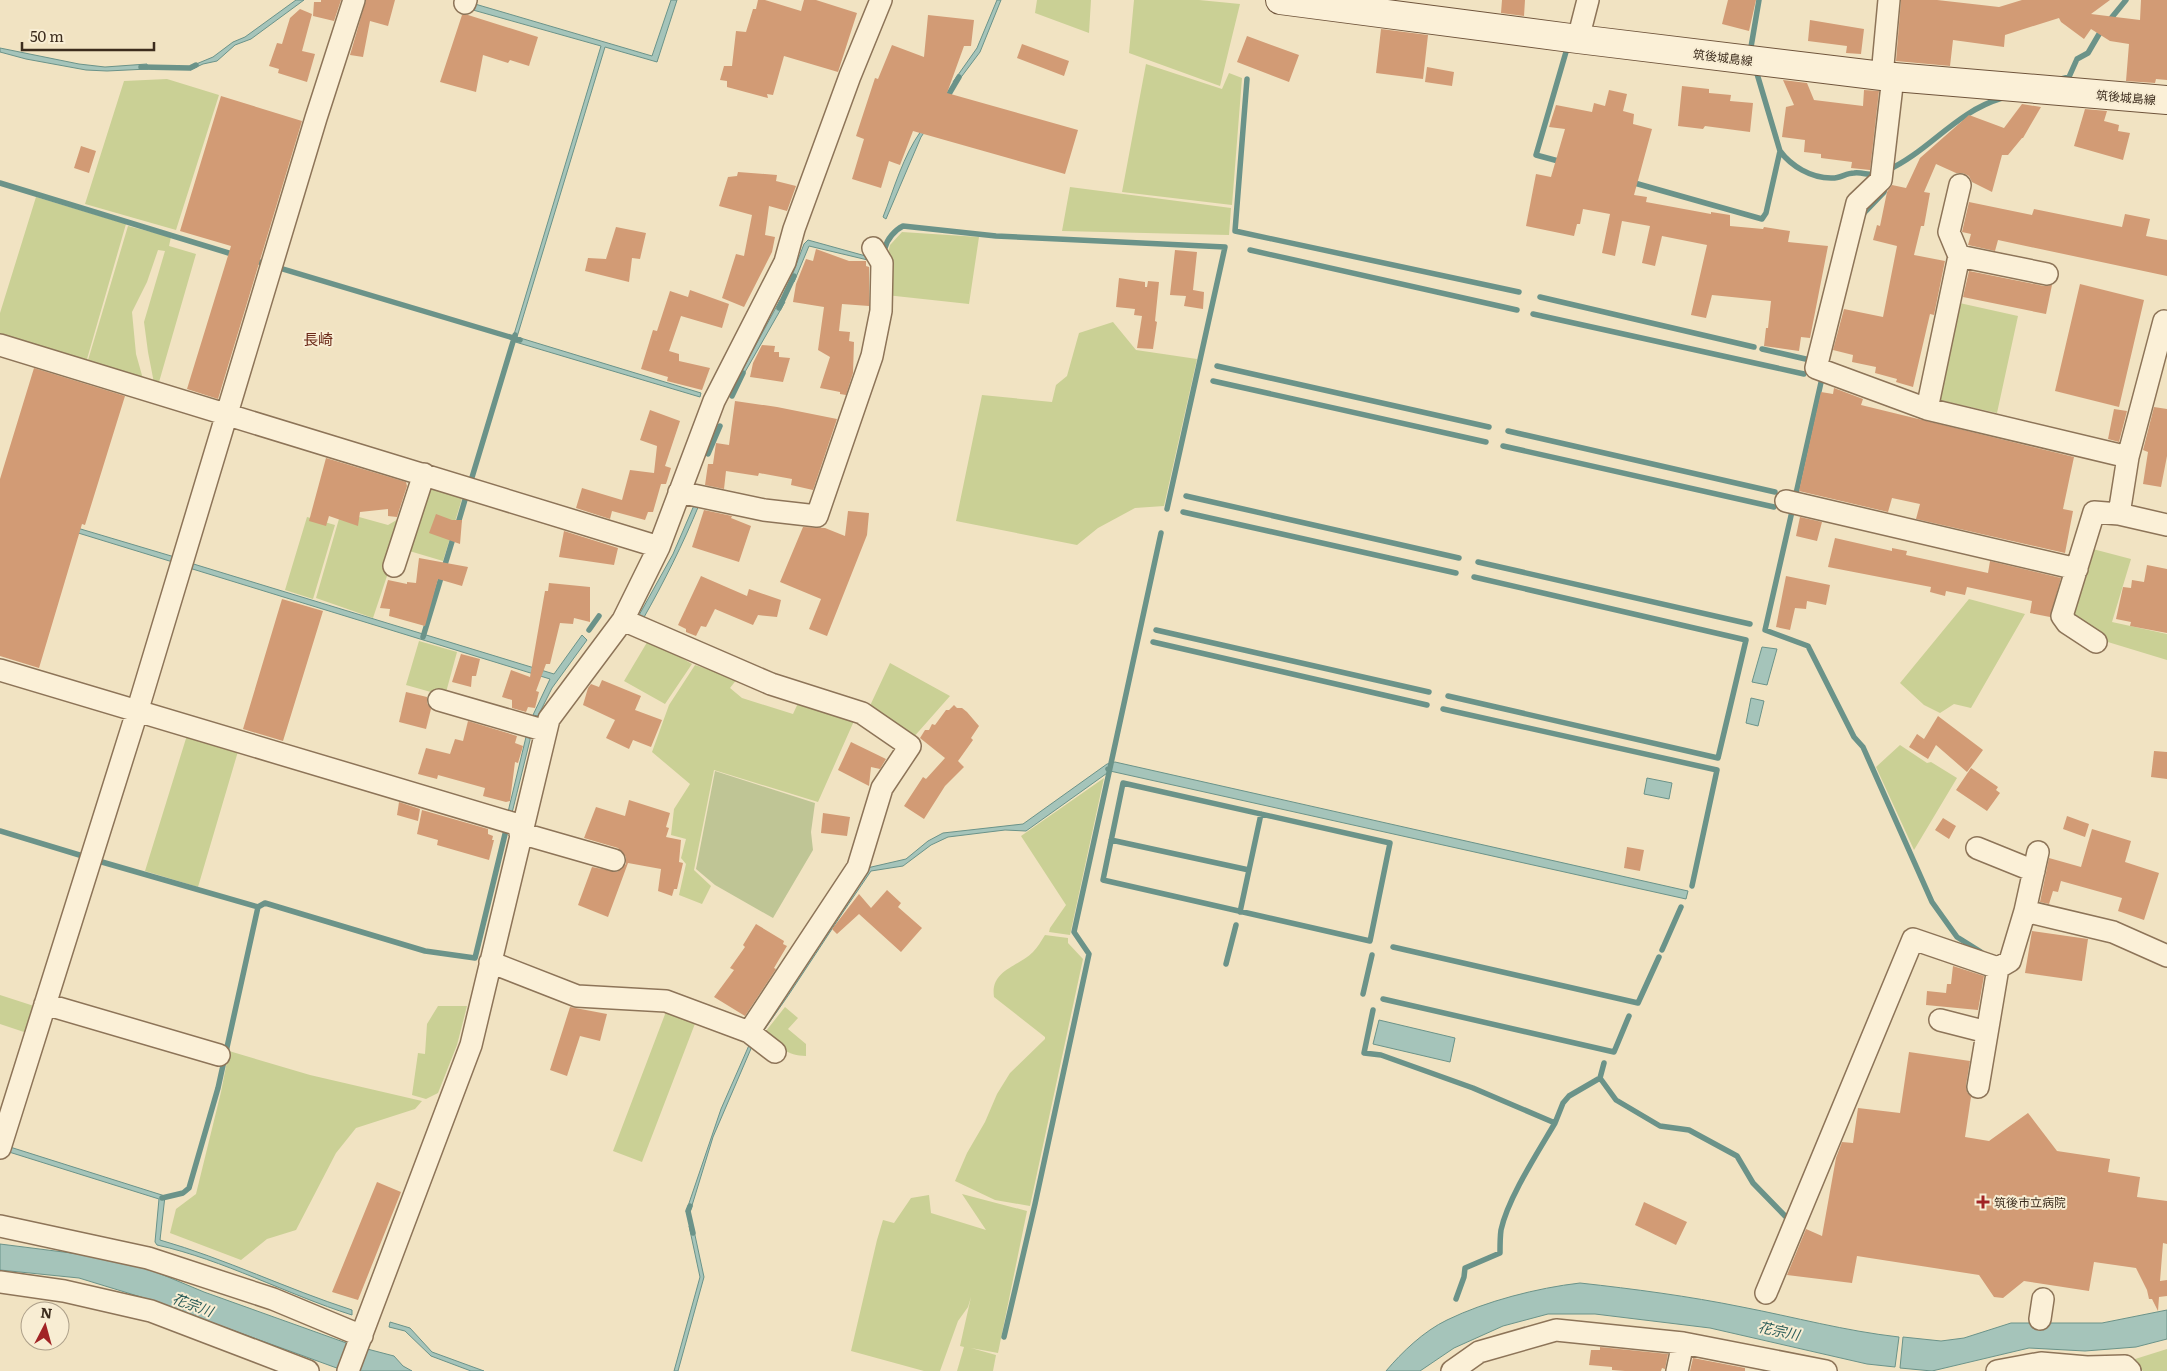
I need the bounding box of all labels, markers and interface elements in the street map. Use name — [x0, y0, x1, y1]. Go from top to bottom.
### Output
scale bar — [22, 20, 155, 52]
text: 50 m — [30, 24, 64, 47]
street label: 筑後城島線 — [1692, 44, 1754, 70]
street label: 筑後城島線 — [2095, 85, 2157, 109]
district label: 長崎 — [303, 327, 333, 350]
place label: 筑後市立病院 — [1994, 1193, 2066, 1211]
marker: 筑後市立病院 — [1976, 1195, 1990, 1209]
water label: 花宗川 — [170, 1287, 218, 1321]
north arrow — [20, 1301, 70, 1351]
text: N — [40, 1302, 54, 1323]
water label: 花宗川 — [1756, 1316, 1804, 1345]

